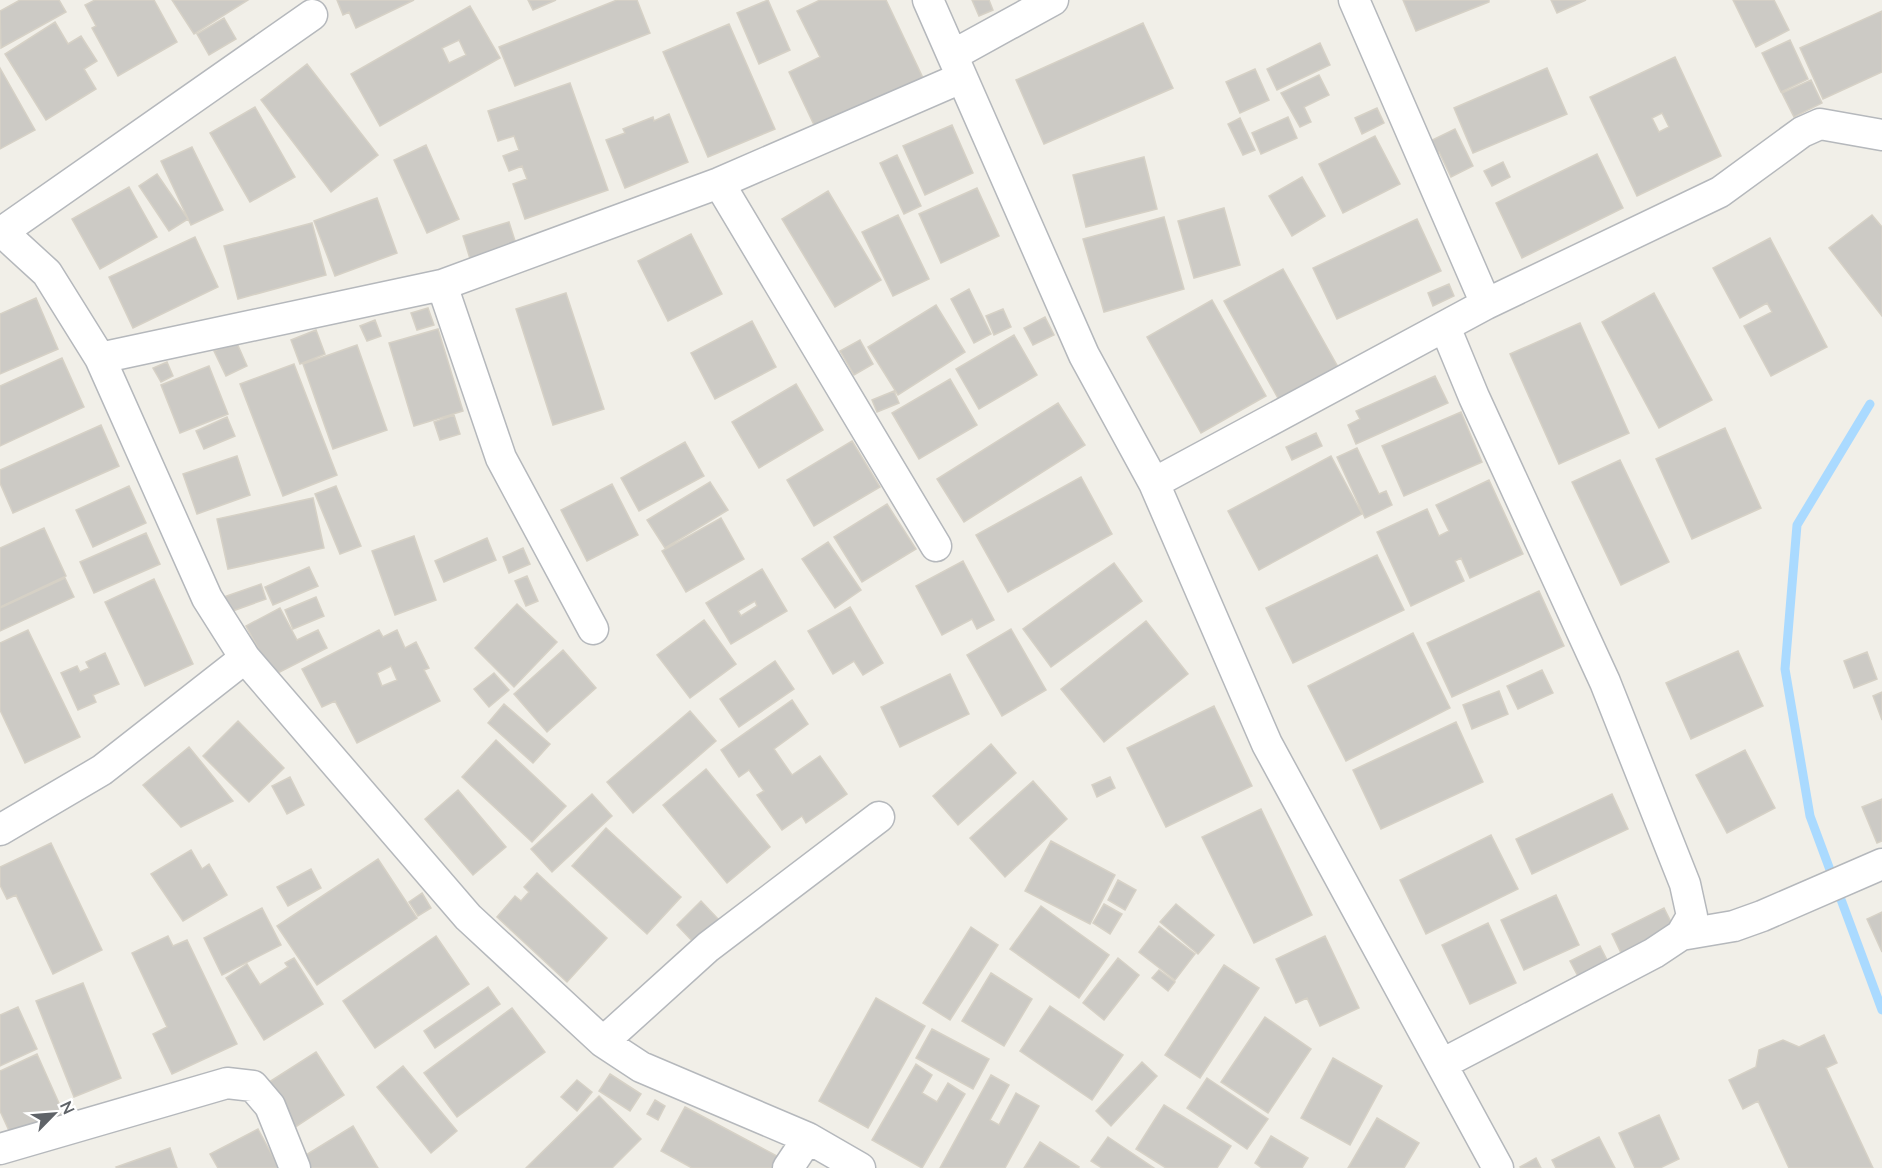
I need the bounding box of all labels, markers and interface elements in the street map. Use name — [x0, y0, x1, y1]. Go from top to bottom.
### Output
north arrow — [24, 1084, 84, 1144]
text: N — [57, 1098, 79, 1117]

